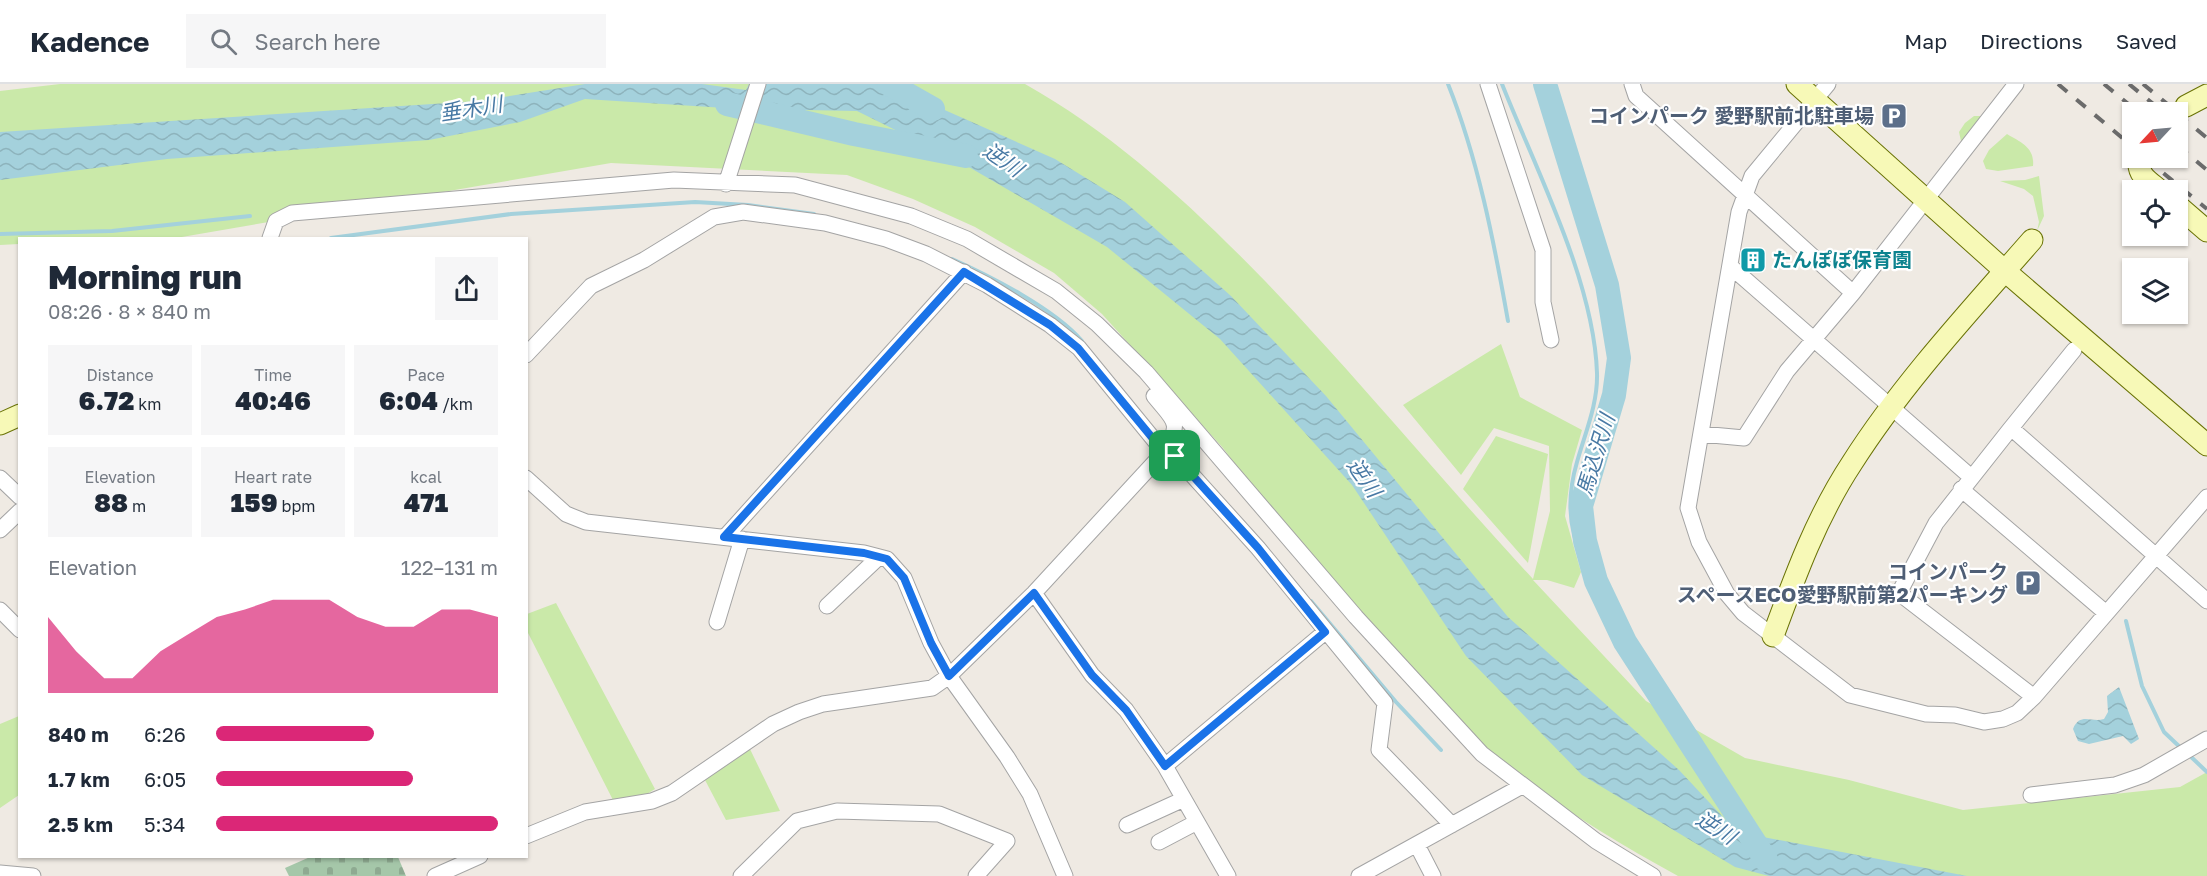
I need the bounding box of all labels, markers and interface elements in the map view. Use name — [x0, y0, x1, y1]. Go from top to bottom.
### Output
search box — [186, 14, 606, 68]
text: Kadence — [30, 25, 150, 58]
icon: search — [207, 25, 240, 58]
text: Search here — [255, 28, 381, 55]
text: Map — [1904, 28, 1947, 54]
text: Directions — [1980, 28, 2083, 54]
text: Saved — [2116, 28, 2177, 54]
water label: 垂木川 — [438, 90, 506, 126]
parking icon: コインパーク 愛野駅前北駐車場 — [1879, 101, 1909, 131]
north arrow — [2122, 102, 2188, 168]
map controls — [2122, 102, 2188, 324]
place label: コインパーク 愛野駅前北駐車場 — [1589, 103, 1874, 127]
water label: 逆川 — [979, 136, 1030, 183]
button: locate — [2122, 180, 2188, 246]
building icon: たんぽぽ保育園 — [1738, 245, 1768, 275]
place label: たんぽぽ保育園 — [1772, 247, 1912, 271]
text: Morning run — [48, 257, 242, 296]
button: share — [435, 257, 498, 320]
button: layers — [2122, 258, 2188, 324]
text: 08:26 · 8 × 840 m — [48, 299, 211, 323]
text: Distance — [86, 365, 154, 385]
text: Time — [254, 365, 292, 385]
text: Pace — [407, 365, 445, 385]
text: 6.72 — [78, 385, 134, 416]
text: 40:46 — [235, 385, 311, 416]
text: 6:04 — [379, 385, 438, 416]
text: km — [134, 394, 162, 414]
text: /km — [438, 394, 473, 414]
water label: 馬込沢川 — [1570, 409, 1620, 499]
pin — [1149, 430, 1200, 481]
icon: arrive — [1158, 439, 1191, 472]
water label: 逆川 — [1342, 453, 1389, 504]
text: Elevation — [84, 467, 156, 487]
text: Heart rate — [234, 467, 312, 487]
text: kcal — [410, 467, 442, 487]
text: 88 — [94, 487, 128, 518]
text: 159 — [231, 487, 278, 518]
text: 471 — [404, 487, 448, 518]
text: m — [128, 496, 146, 516]
text: bpm — [278, 496, 315, 516]
text: Elevation — [48, 555, 137, 579]
text: 122–131 m — [401, 555, 498, 579]
place label: コインパーク スペースECO愛野駅前第2パーキング — [1677, 559, 2008, 606]
parking icon: コインパーク スペースECO愛野駅前第2パーキング — [2013, 568, 2043, 598]
text: 840 m — [48, 722, 109, 746]
text: 6:26 — [144, 722, 186, 746]
text: 1.7 km — [48, 767, 110, 791]
text: 6:05 — [144, 767, 186, 791]
water label: 逆川 — [1692, 805, 1743, 850]
text: 2.5 km — [48, 812, 113, 836]
text: 5:34 — [144, 812, 186, 836]

